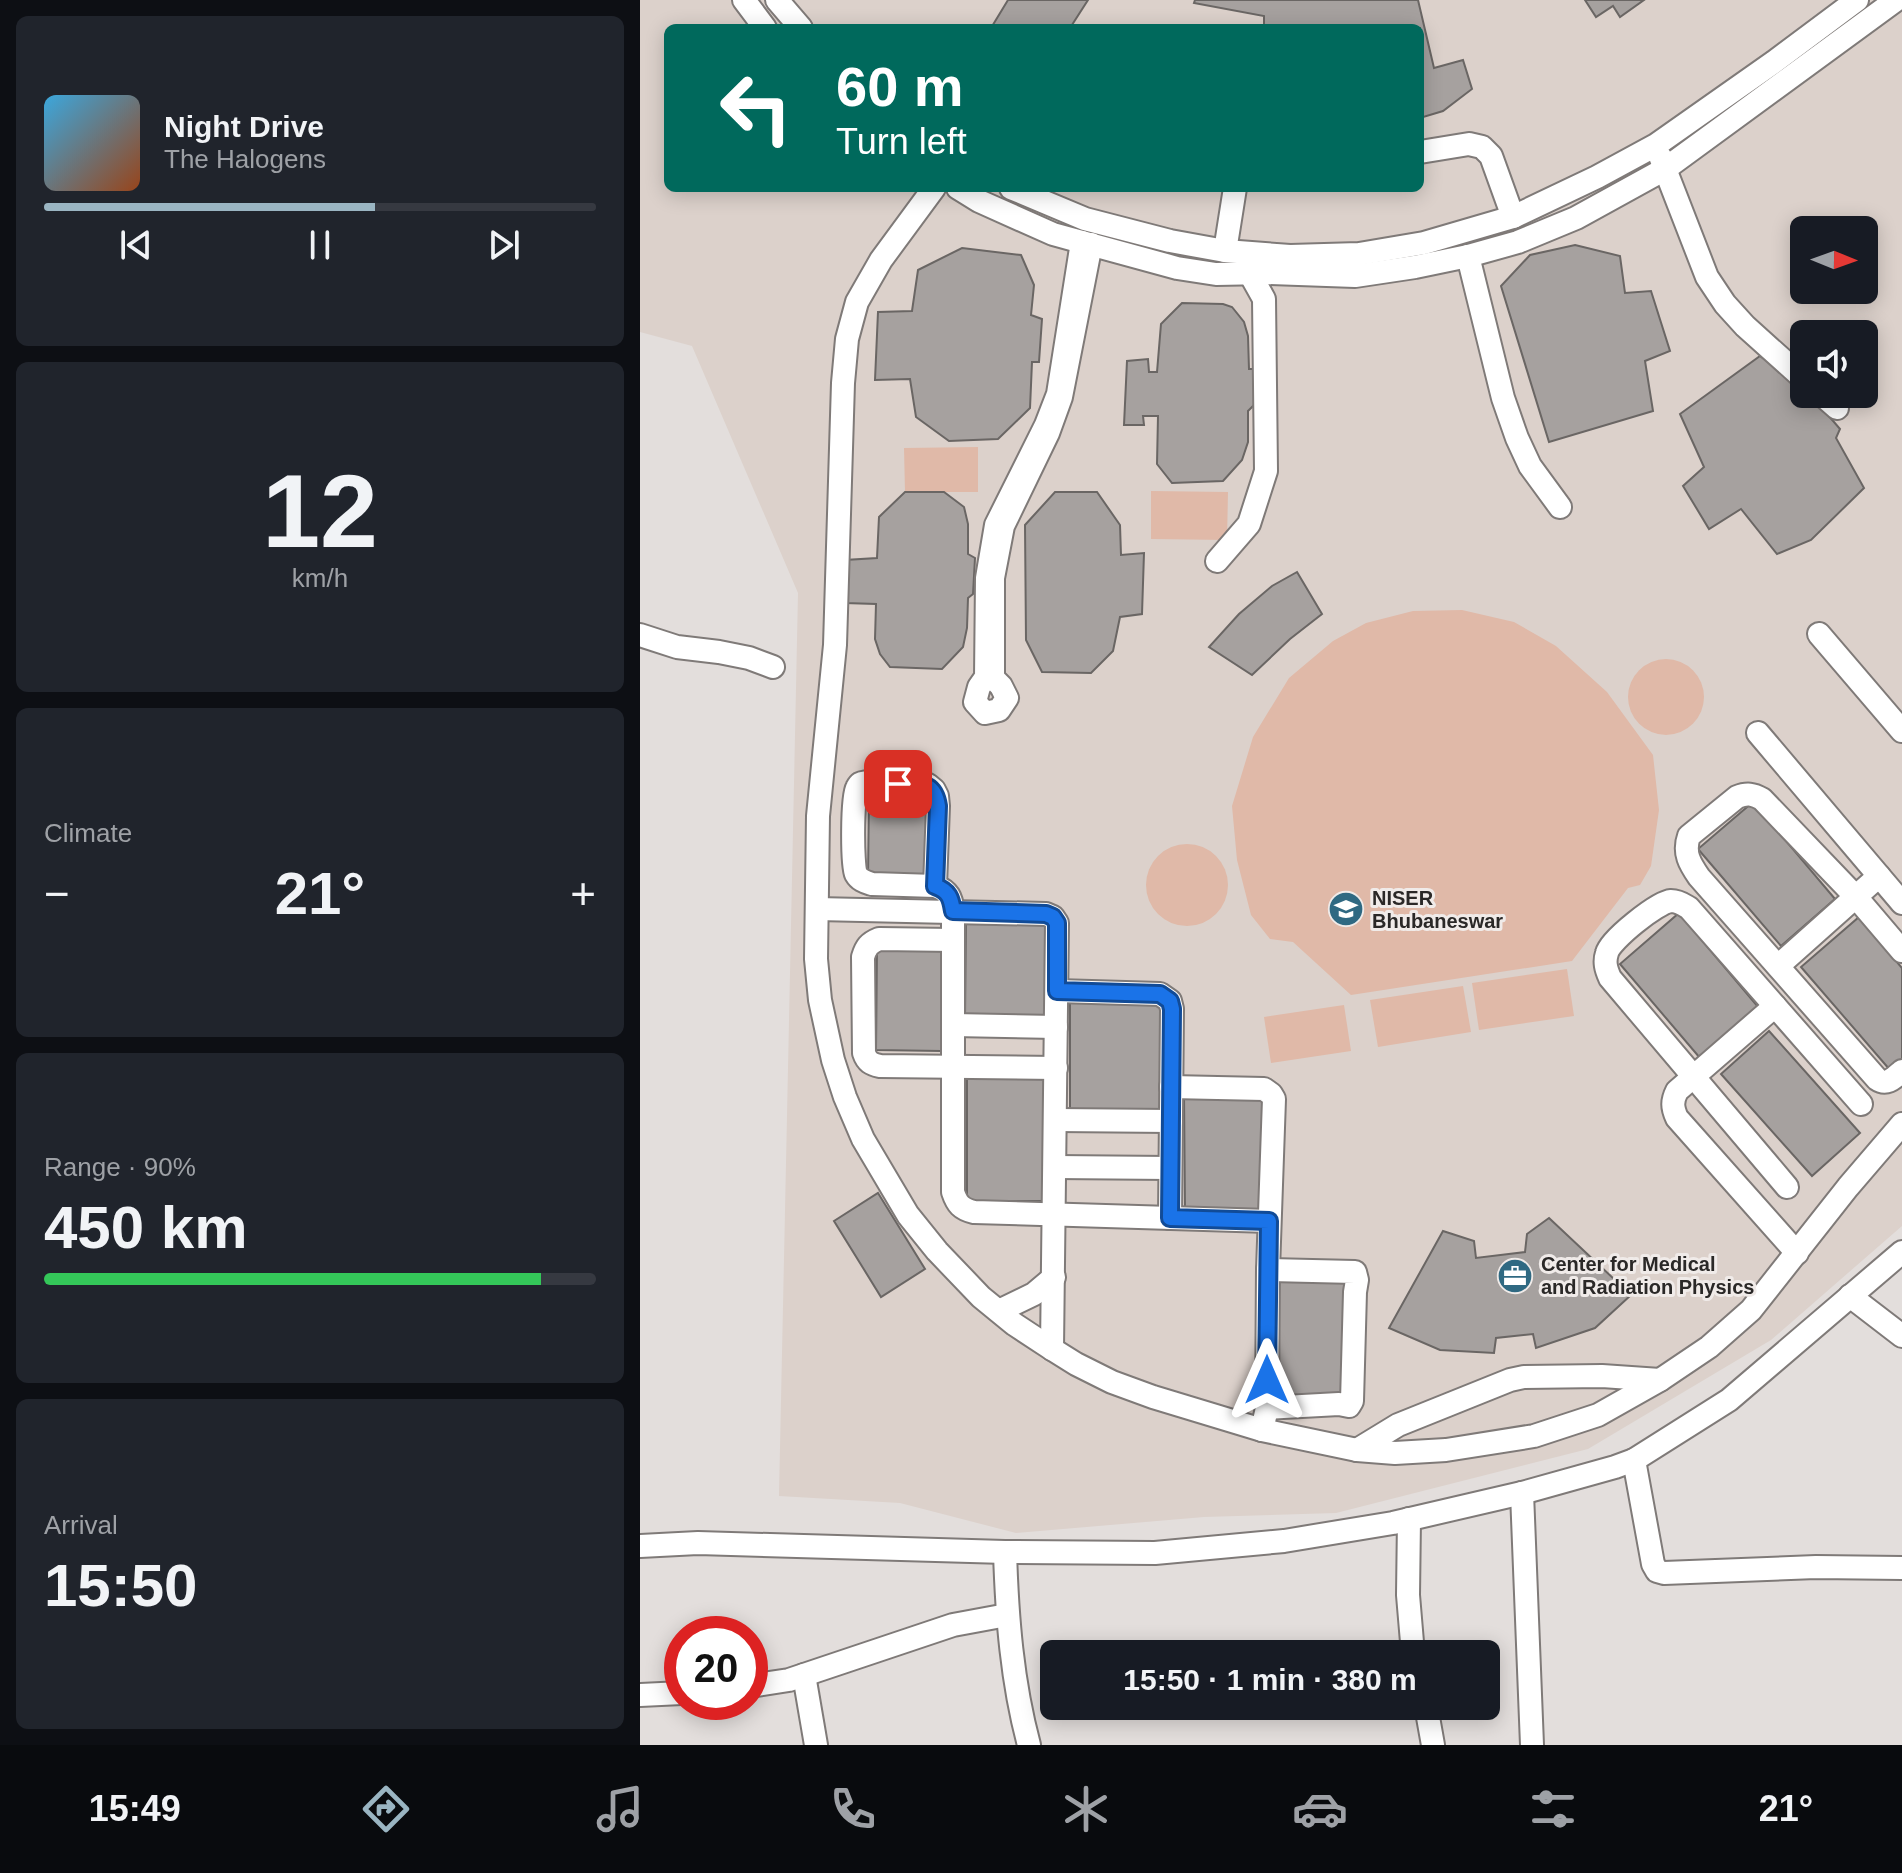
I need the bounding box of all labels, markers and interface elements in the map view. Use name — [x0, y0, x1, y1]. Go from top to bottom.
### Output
text: 60 m — [836, 55, 964, 118]
icon: left — [704, 56, 808, 160]
text: Night Drive — [164, 110, 324, 143]
text: Turn left — [836, 121, 967, 162]
text: The Halogens — [164, 144, 326, 174]
north arrow — [1790, 216, 1878, 304]
map controls — [1790, 216, 1878, 408]
icon: previous — [114, 223, 158, 267]
icon: pause — [298, 223, 342, 267]
icon: next — [482, 223, 526, 267]
button: sound — [1790, 320, 1878, 408]
text: 12 — [262, 453, 378, 569]
text: km/h — [292, 563, 348, 593]
pin — [864, 750, 932, 818]
icon: arrive — [876, 762, 920, 806]
text: Climate — [44, 818, 132, 848]
text: 21° — [275, 860, 365, 927]
text: − — [44, 869, 70, 918]
text: + — [570, 869, 596, 918]
place label: NISER Bhubaneswar — [1372, 887, 1503, 932]
school or university icon: NISER Bhubaneswar — [1327, 890, 1365, 928]
text: Range · 90% — [44, 1152, 196, 1182]
text: 450 km — [44, 1194, 248, 1261]
place label: Center for Medical and Radiation Physics — [1541, 1253, 1754, 1298]
office icon: Center for Medical and Radiation Physics — [1496, 1257, 1534, 1295]
position arrow — [1225, 1338, 1309, 1422]
text: Arrival — [44, 1510, 118, 1540]
text: 15:50 — [44, 1552, 197, 1619]
speed limit sign: 20 — [664, 1616, 768, 1720]
text: 15:50 · 1 min · 380 m — [1123, 1663, 1417, 1696]
icon: directions — [358, 1781, 414, 1837]
icon: music — [592, 1781, 648, 1837]
icon: phone — [825, 1781, 881, 1837]
icon: climate — [1058, 1781, 1114, 1837]
icon: car — [1292, 1781, 1348, 1837]
icon: filters — [1525, 1781, 1581, 1837]
text: 15:49 — [89, 1788, 181, 1829]
text: 21° — [1759, 1788, 1813, 1829]

